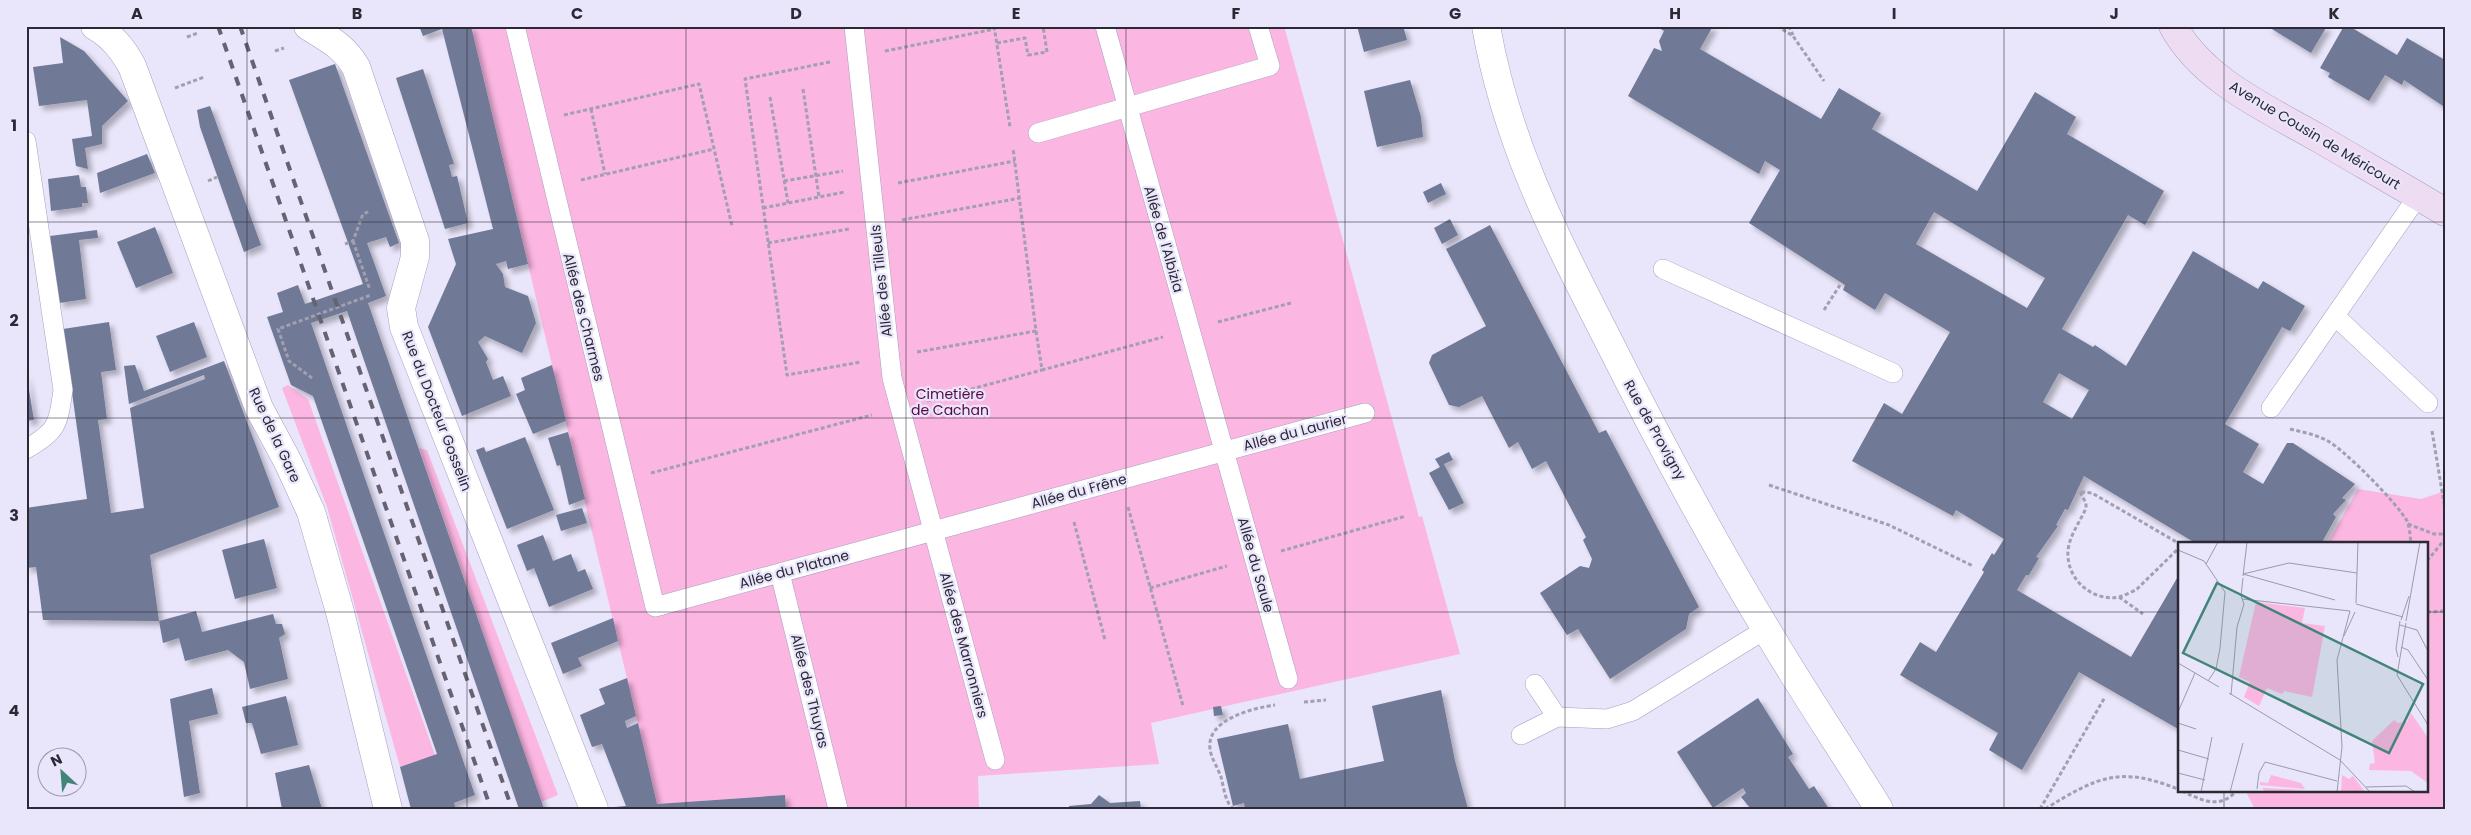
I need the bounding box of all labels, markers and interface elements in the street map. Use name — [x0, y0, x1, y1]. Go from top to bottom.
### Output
text: A — [131, 2, 143, 25]
text: B — [352, 2, 362, 25]
text: C — [571, 2, 583, 25]
text: D — [790, 2, 802, 25]
text: E — [1012, 2, 1020, 25]
text: F — [1232, 2, 1241, 25]
text: G — [1449, 2, 1461, 25]
text: H — [1669, 2, 1681, 25]
text: I — [1892, 2, 1896, 25]
text: J — [2109, 2, 2119, 25]
text: K — [2328, 2, 2340, 25]
street label: Avenue Cousin de Méricourt — [2226, 76, 2404, 194]
text: 1 — [11, 114, 17, 137]
street label: Allée de l'Albizia — [1139, 183, 1189, 295]
street label: Allée des Tilleuls — [865, 224, 897, 338]
street label: Allée des Charmes — [558, 251, 610, 383]
text: 2 — [9, 309, 19, 332]
street label: Rue du Docteur Gosselin — [397, 328, 477, 494]
street label: Rue de Provigny — [1619, 376, 1691, 484]
street label: Rue de la Gare — [244, 384, 306, 486]
park label: Cimetière de Cachan — [911, 384, 989, 420]
street label: Allée du Laurier — [1241, 409, 1349, 455]
street label: Allée du Frêne — [1029, 469, 1129, 513]
text: 3 — [9, 504, 19, 527]
street label: Allée du Saule — [1233, 515, 1279, 615]
inset map — [2178, 542, 2428, 792]
street label: Allée du Platane — [737, 545, 851, 593]
street label: Allée des Marronniers — [935, 570, 993, 720]
street label: Allée des Thuyas — [786, 632, 834, 750]
text: 4 — [9, 699, 20, 722]
north arrow — [38, 748, 88, 798]
text: N — [47, 749, 65, 772]

